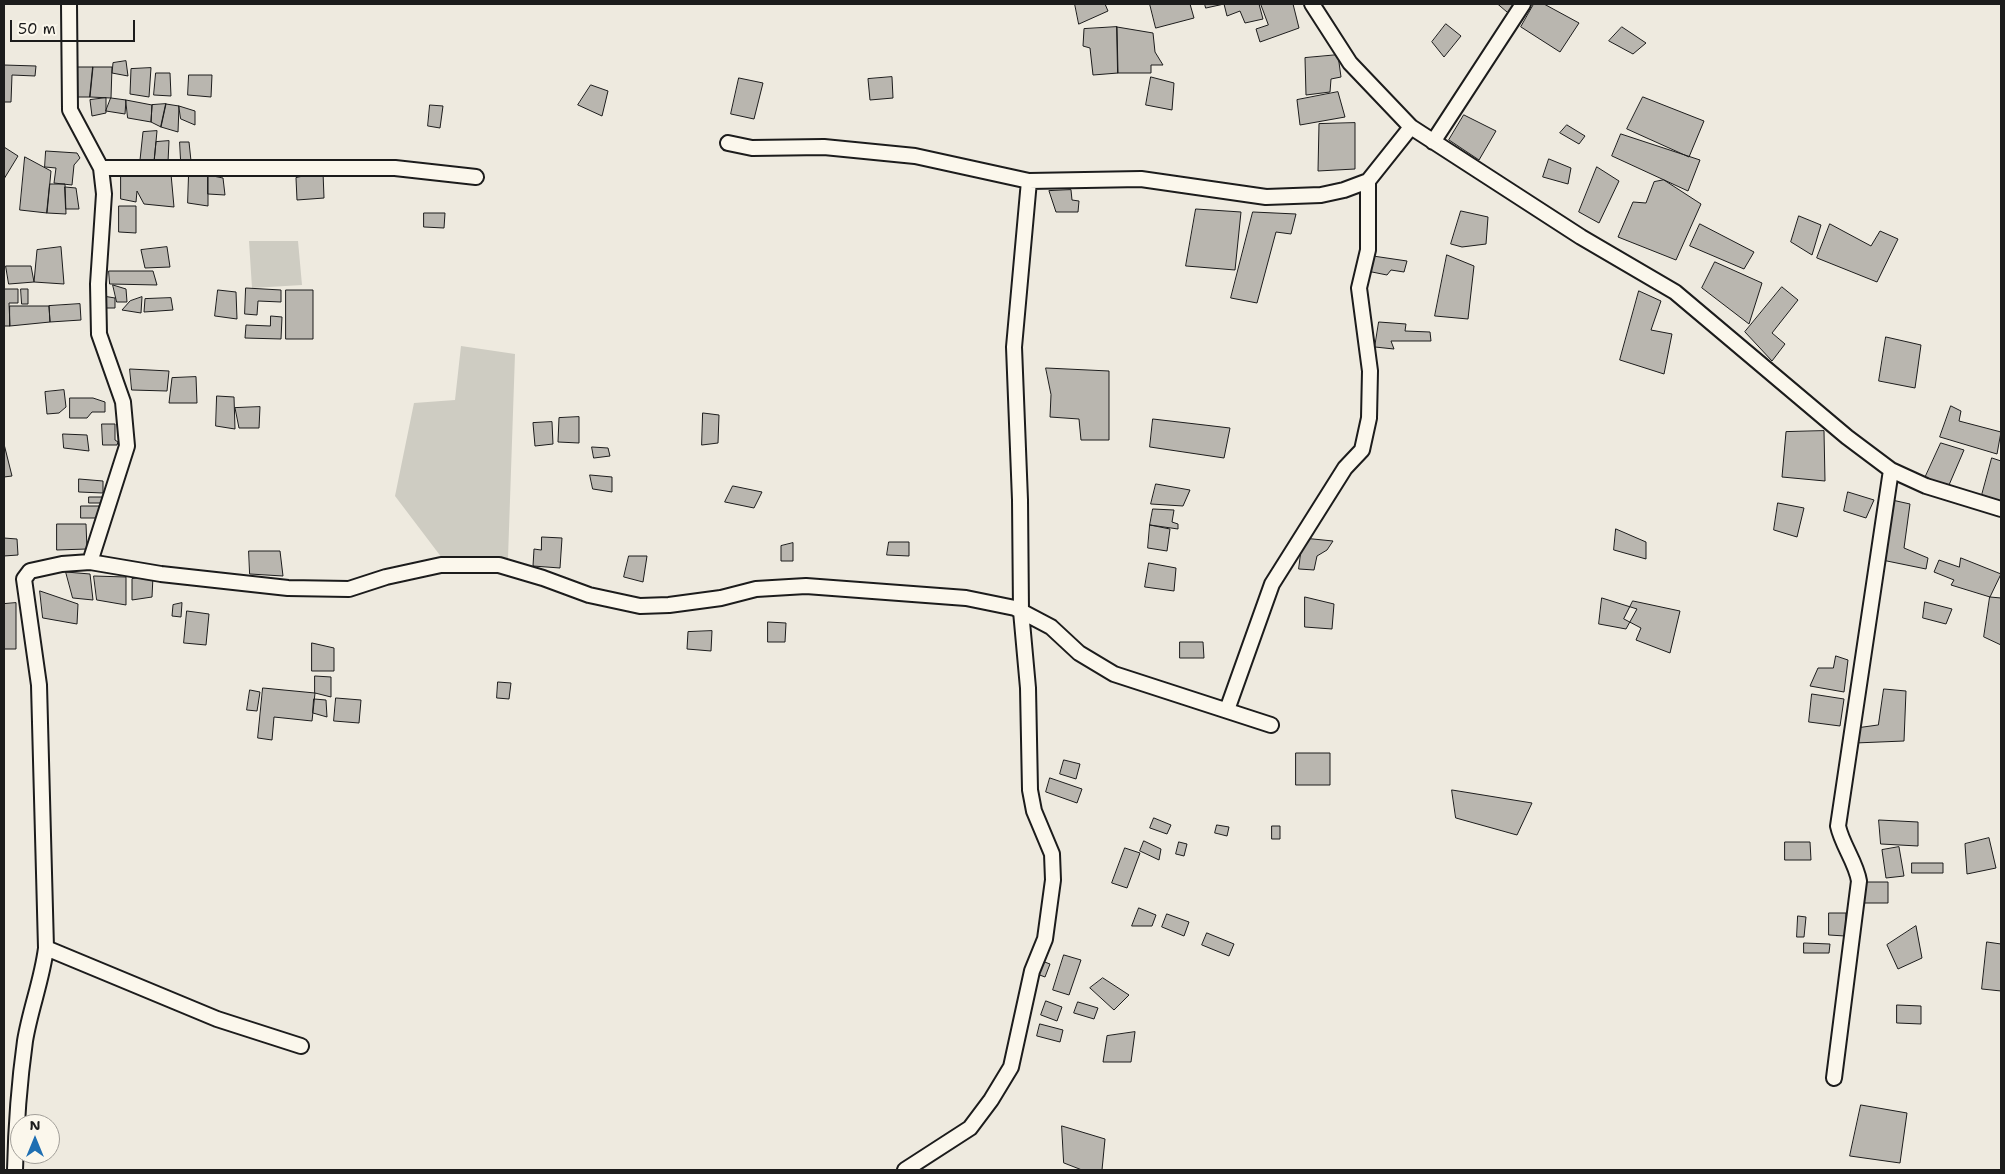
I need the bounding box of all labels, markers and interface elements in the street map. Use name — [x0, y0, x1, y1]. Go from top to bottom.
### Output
scale bar — [12, 10, 138, 42]
text: 50 m — [18, 19, 56, 39]
north arrow — [10, 1114, 60, 1164]
text: N — [29, 1116, 41, 1134]

